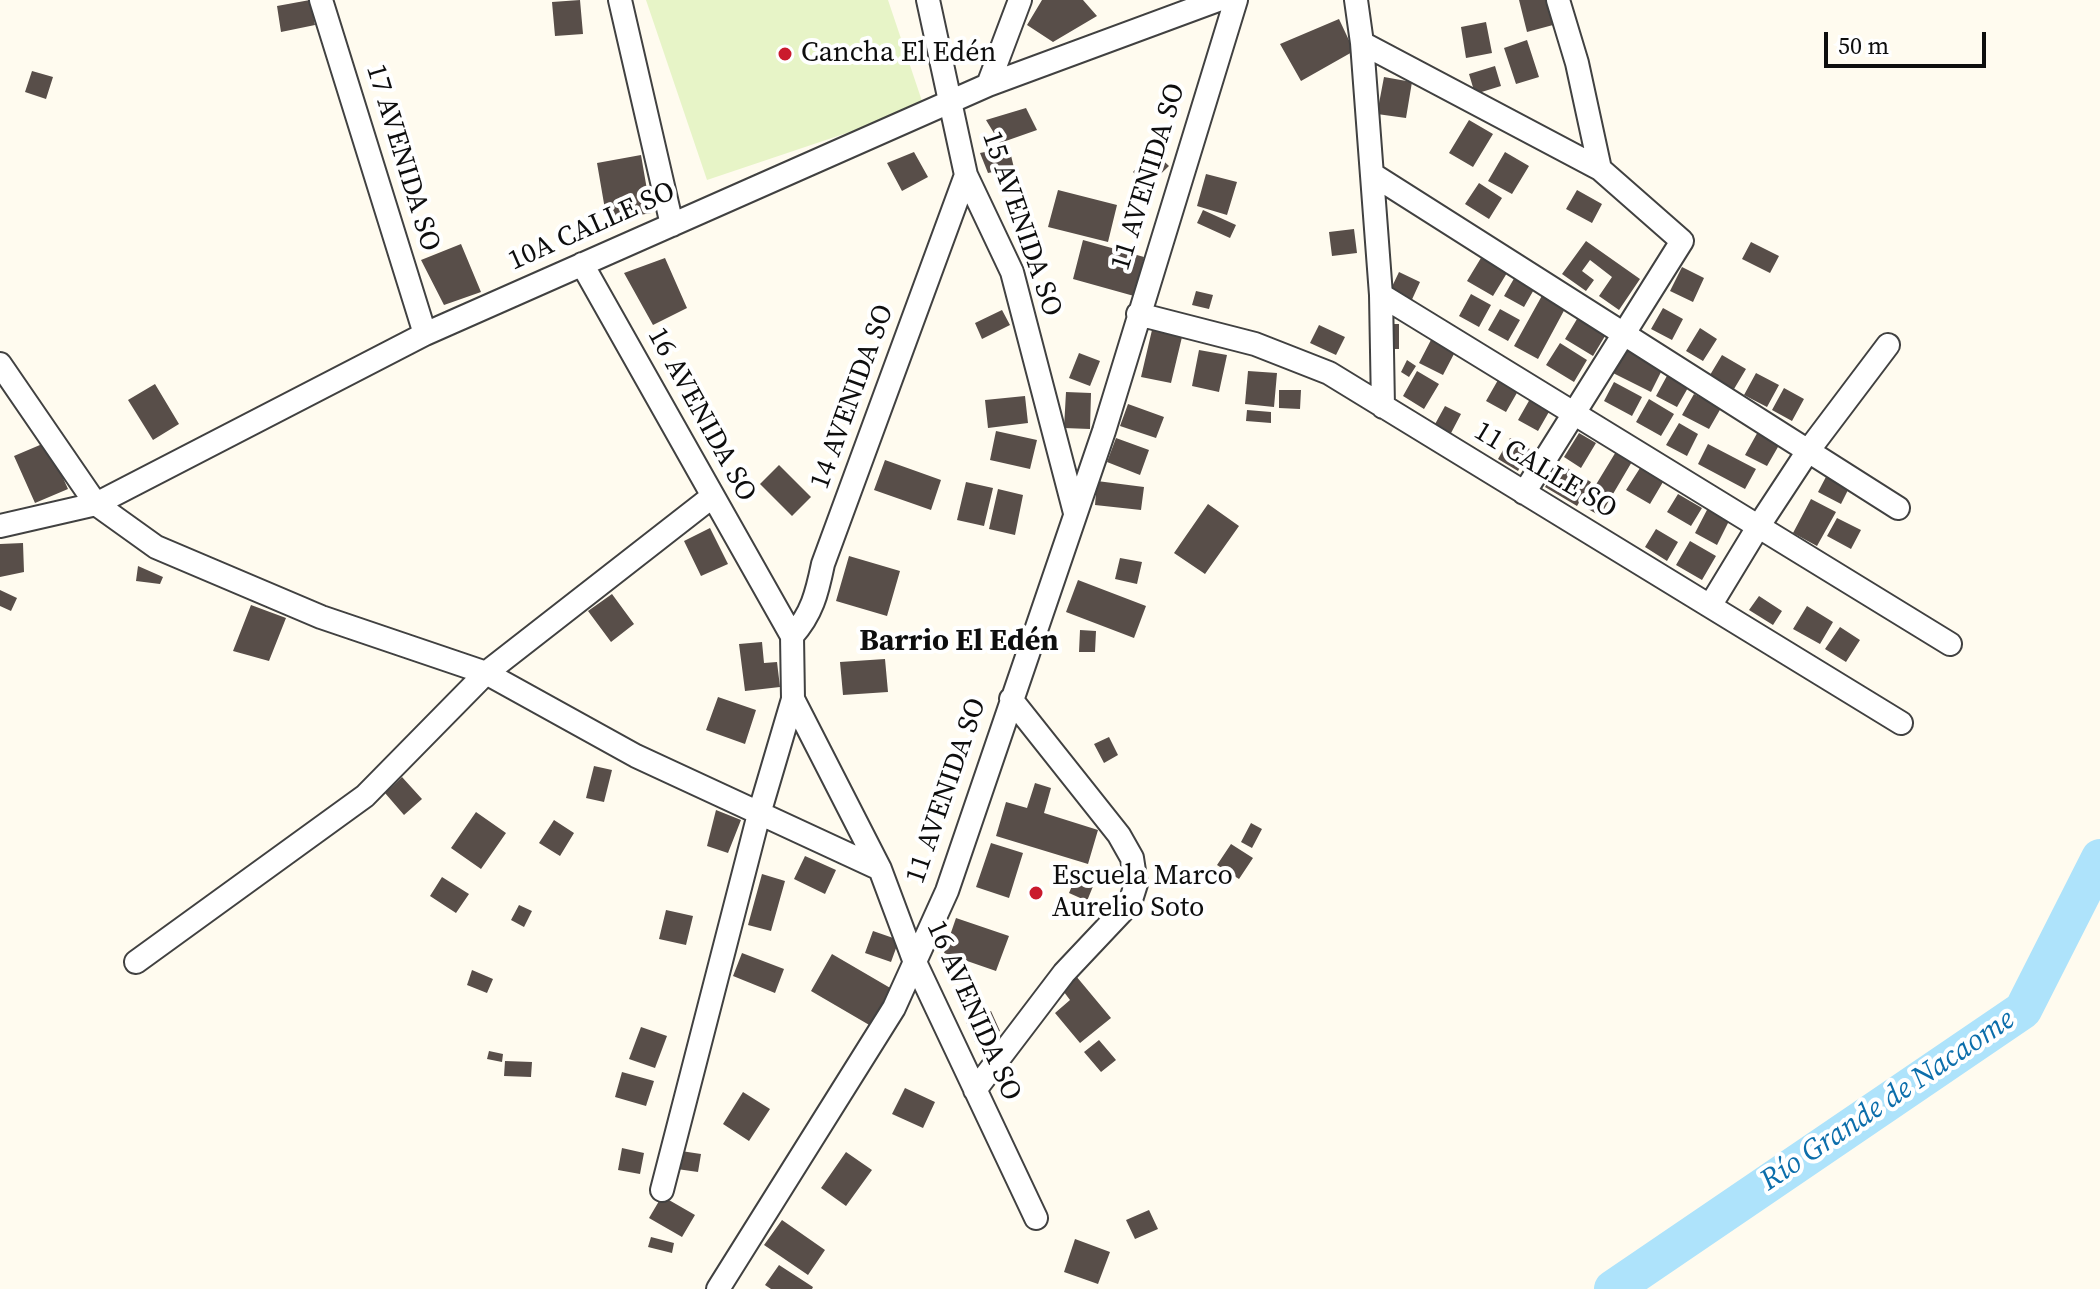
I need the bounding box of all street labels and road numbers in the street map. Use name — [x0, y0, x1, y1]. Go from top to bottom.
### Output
street label: 17 AVENIDA SO — [358, 60, 446, 256]
street label: 11 AVENIDA SO — [1105, 79, 1193, 275]
street label: 15 AVENIDA SO — [974, 127, 1068, 321]
street label: 10A CALLE SO — [503, 175, 681, 279]
street label: 14 AVENIDA SO — [804, 300, 902, 494]
street label: 16 AVENIDA SO — [639, 322, 763, 508]
street label: 11 CALLE SO — [1468, 415, 1622, 527]
street label: 11 AVENIDA SO — [900, 694, 994, 888]
street label: 16 AVENIDA SO — [918, 916, 1028, 1106]

